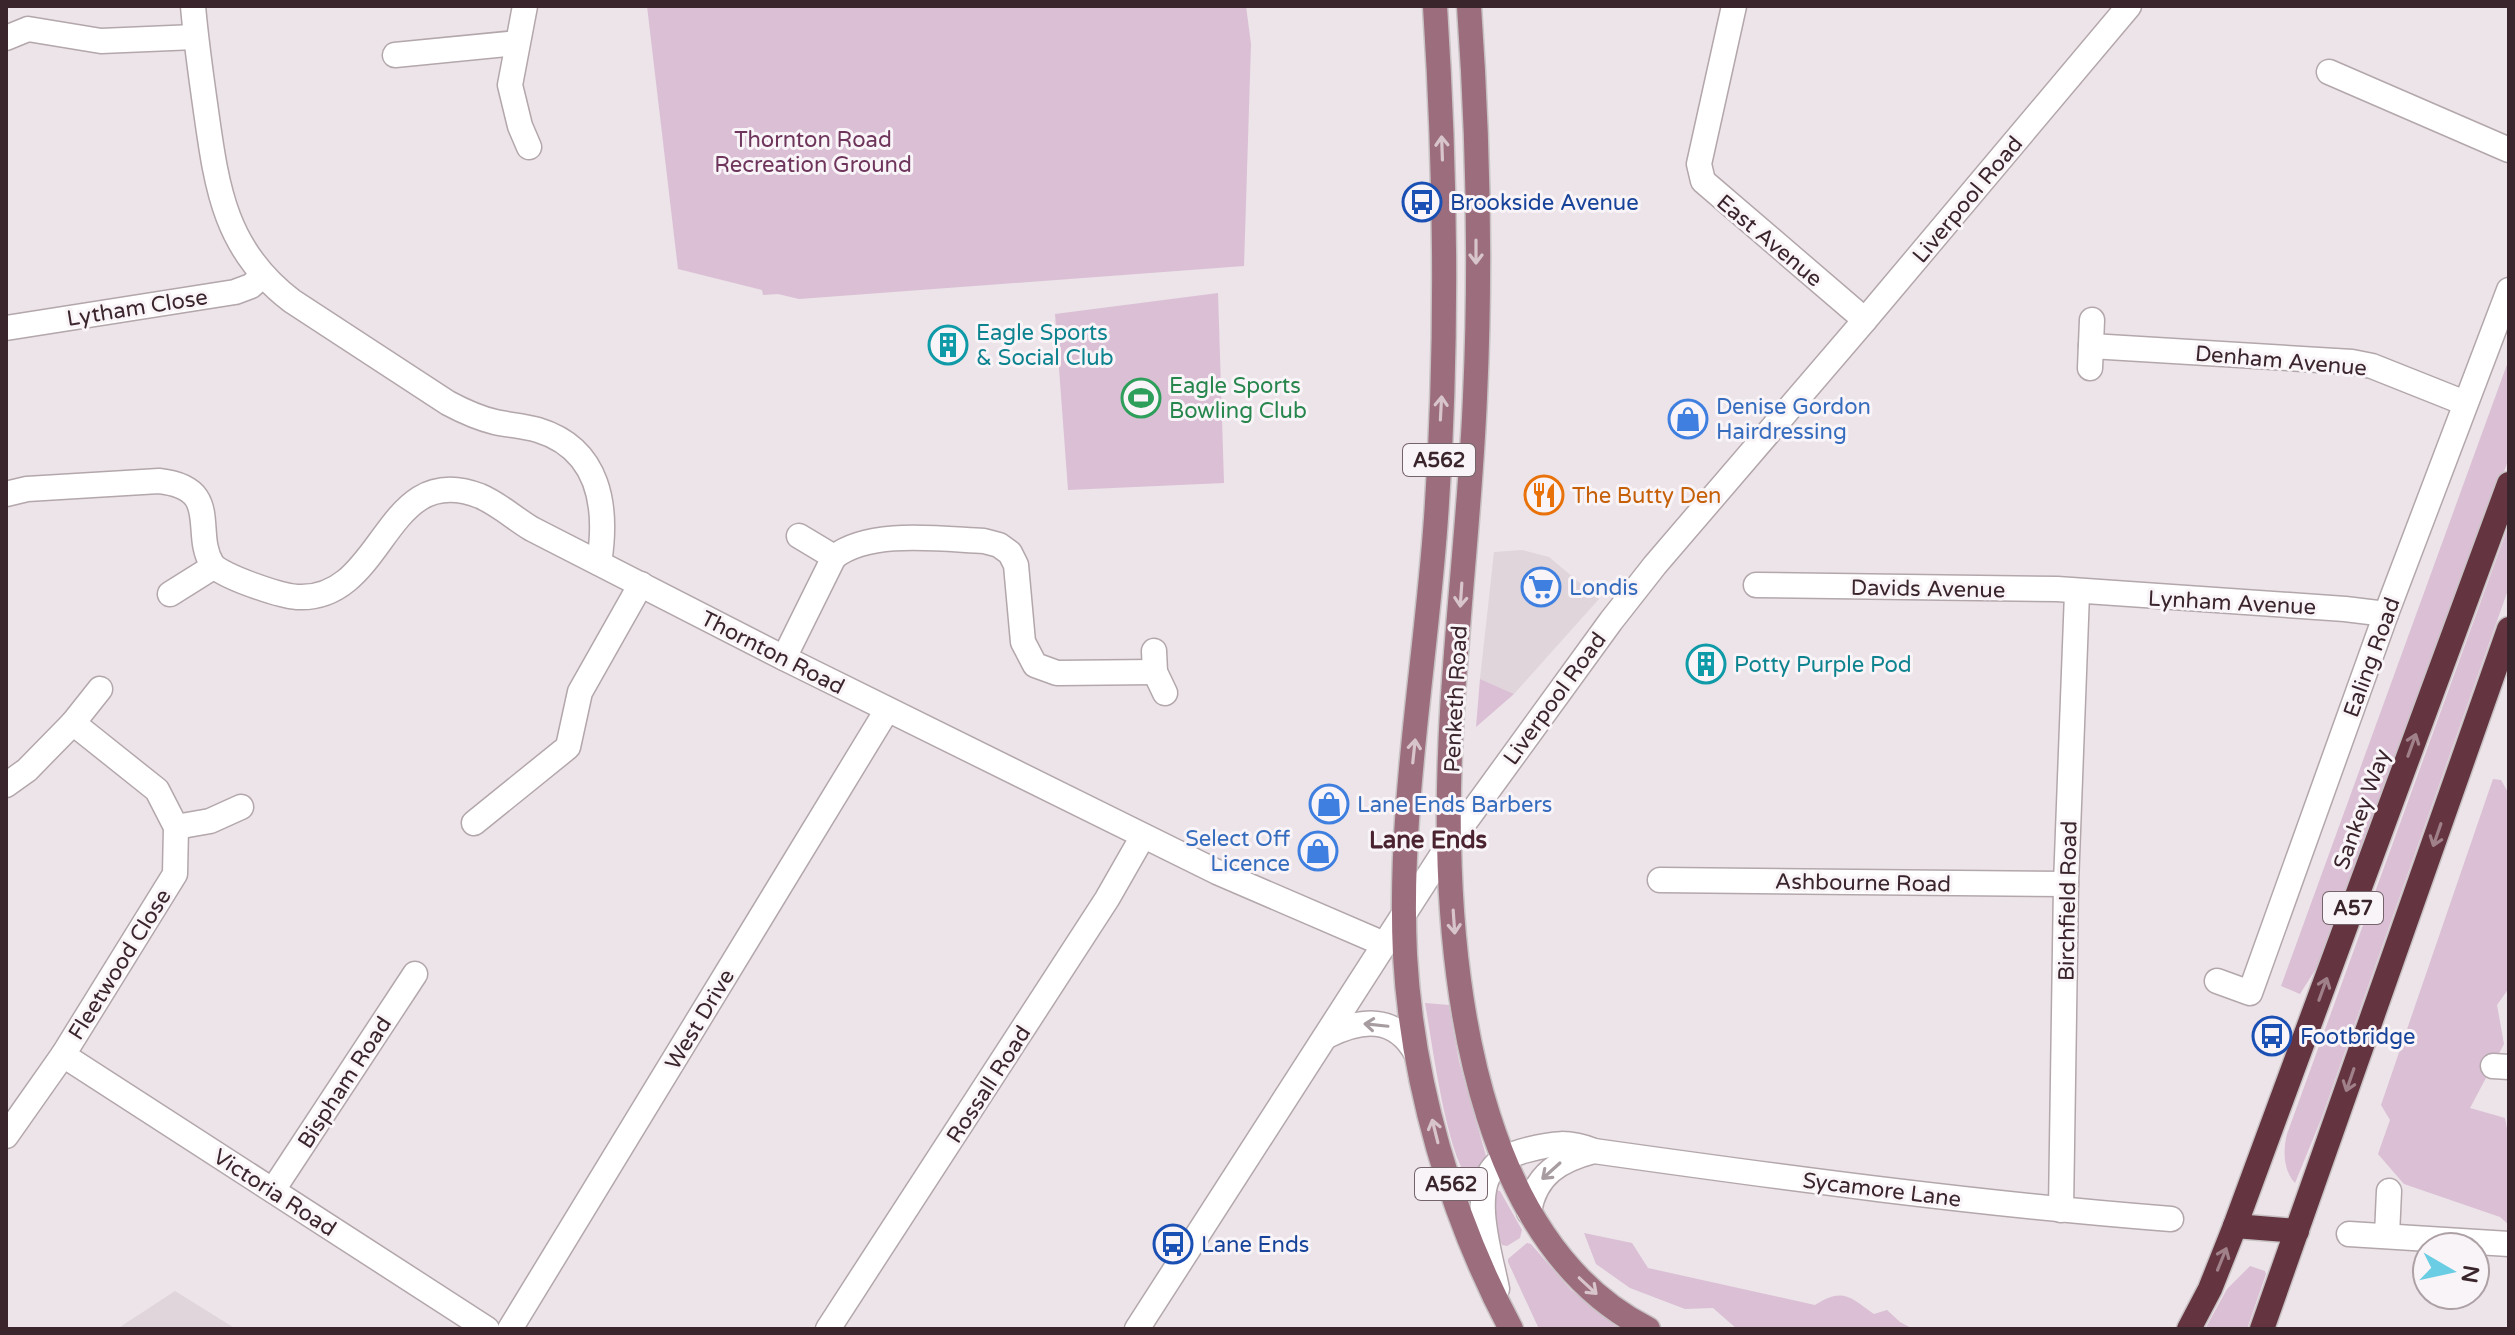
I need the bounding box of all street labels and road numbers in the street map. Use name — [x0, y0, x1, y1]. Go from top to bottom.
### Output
street label: Liverpool Road — [1907, 131, 2028, 268]
street label: East Avenue — [1711, 189, 1827, 292]
street label: Lytham Close — [65, 284, 209, 332]
street label: Denham Avenue — [2194, 341, 2368, 381]
road number: A562 — [1403, 444, 1475, 476]
street label: Davids Avenue — [1851, 575, 2005, 603]
street label: Lynham Avenue — [2147, 586, 2317, 620]
street label: Ealing Road — [2338, 594, 2406, 721]
street label: Thornton Road — [696, 606, 849, 700]
street label: Penketh Road — [1439, 625, 1473, 773]
street label: Liverpool Road — [1498, 627, 1612, 770]
street label: Sankey Way — [2328, 745, 2396, 873]
street label: Birchfield Road — [2054, 821, 2082, 981]
street label: Ashbourne Road — [1775, 868, 1951, 898]
street label: Fleetwood Close — [63, 884, 177, 1045]
road number: A57 — [2323, 892, 2383, 924]
street label: West Drive — [660, 965, 740, 1074]
street label: Bispham Road — [293, 1012, 397, 1153]
street label: Rossall Road — [941, 1021, 1036, 1148]
street label: Victoria Road — [208, 1143, 341, 1242]
street label: Sycamore Lane — [1801, 1167, 1963, 1213]
road number: A562 — [1415, 1168, 1487, 1200]

